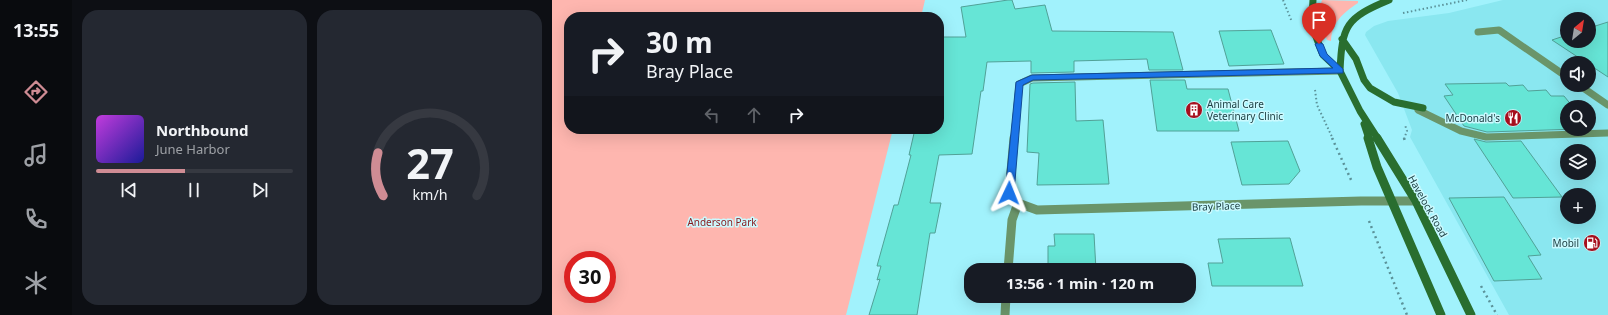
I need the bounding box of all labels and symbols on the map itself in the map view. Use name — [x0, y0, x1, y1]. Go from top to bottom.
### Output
pin — [1302, 3, 1336, 44]
north arrow — [1560, 12, 1596, 48]
place label: Animal Care Veterinary Clinic — [1207, 97, 1283, 123]
building icon: Animal Care Veterinary Clinic — [1184, 100, 1204, 120]
restaurant icon: McDonald's — [1503, 108, 1523, 128]
place label: McDonald's — [1446, 111, 1500, 125]
position arrow — [988, 172, 1030, 214]
street label: Havelock Road — [1405, 172, 1451, 240]
street label: Bray Place — [1192, 198, 1241, 214]
park label: Anderson Park — [687, 215, 757, 229]
fuel station icon: Mobil — [1582, 233, 1602, 253]
place label: Mobil — [1553, 236, 1579, 250]
speed limit sign: 30 — [564, 251, 616, 303]

